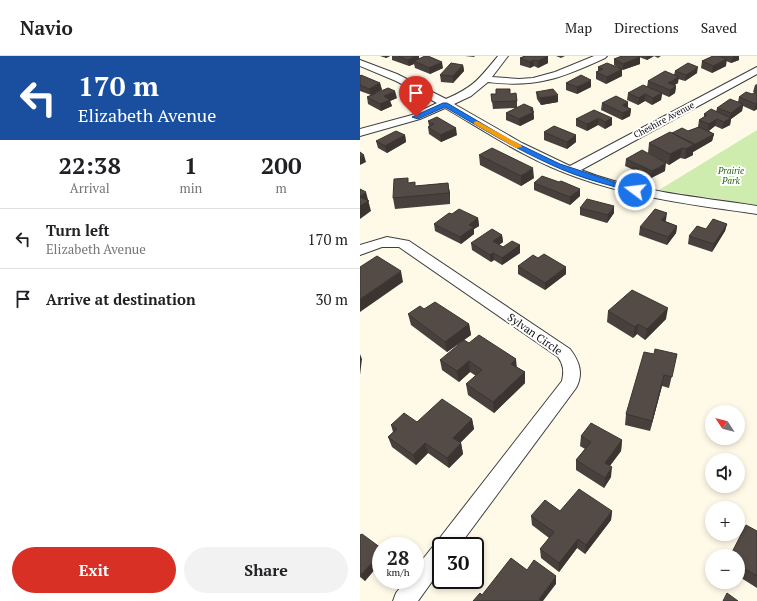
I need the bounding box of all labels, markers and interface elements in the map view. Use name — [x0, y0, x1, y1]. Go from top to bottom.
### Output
text: Navio — [20, 15, 73, 40]
text: Map — [565, 18, 592, 37]
text: Directions — [614, 18, 679, 37]
text: Saved — [701, 18, 737, 37]
text: 170 m — [78, 67, 159, 104]
icon: left — [12, 72, 64, 124]
pin — [399, 76, 433, 117]
icon: arrive — [405, 82, 427, 104]
street label: Cheshire Avenue — [632, 99, 697, 141]
text: Elizabeth Avenue — [78, 103, 216, 127]
text: 22:38 — [58, 149, 121, 181]
text: 1 — [184, 149, 198, 181]
text: 200 — [261, 149, 301, 181]
park label: Prairie Park — [717, 165, 744, 187]
position arrow — [614, 169, 656, 211]
text: Arrival — [70, 179, 110, 197]
text: min — [179, 179, 202, 197]
text: m — [276, 179, 287, 197]
text: Turn left — [46, 220, 110, 240]
icon: left — [12, 228, 34, 250]
text: 170 m — [307, 229, 348, 249]
text: Elizabeth Avenue — [46, 240, 146, 258]
icon: arrive — [12, 288, 34, 310]
text: Arrive at destination — [46, 289, 196, 309]
text: 30 m — [315, 289, 348, 309]
street label: Sylvan Circle — [505, 310, 565, 358]
north arrow — [705, 405, 745, 445]
map controls — [705, 405, 745, 589]
button: sound — [705, 453, 745, 493]
button: + — [705, 501, 745, 541]
speed limit sign: 30 — [432, 537, 484, 589]
text: 28 — [387, 544, 409, 571]
button: Exit — [12, 547, 176, 593]
button: Share — [184, 547, 348, 593]
button: − — [705, 549, 745, 589]
text: km/h — [386, 566, 410, 579]

